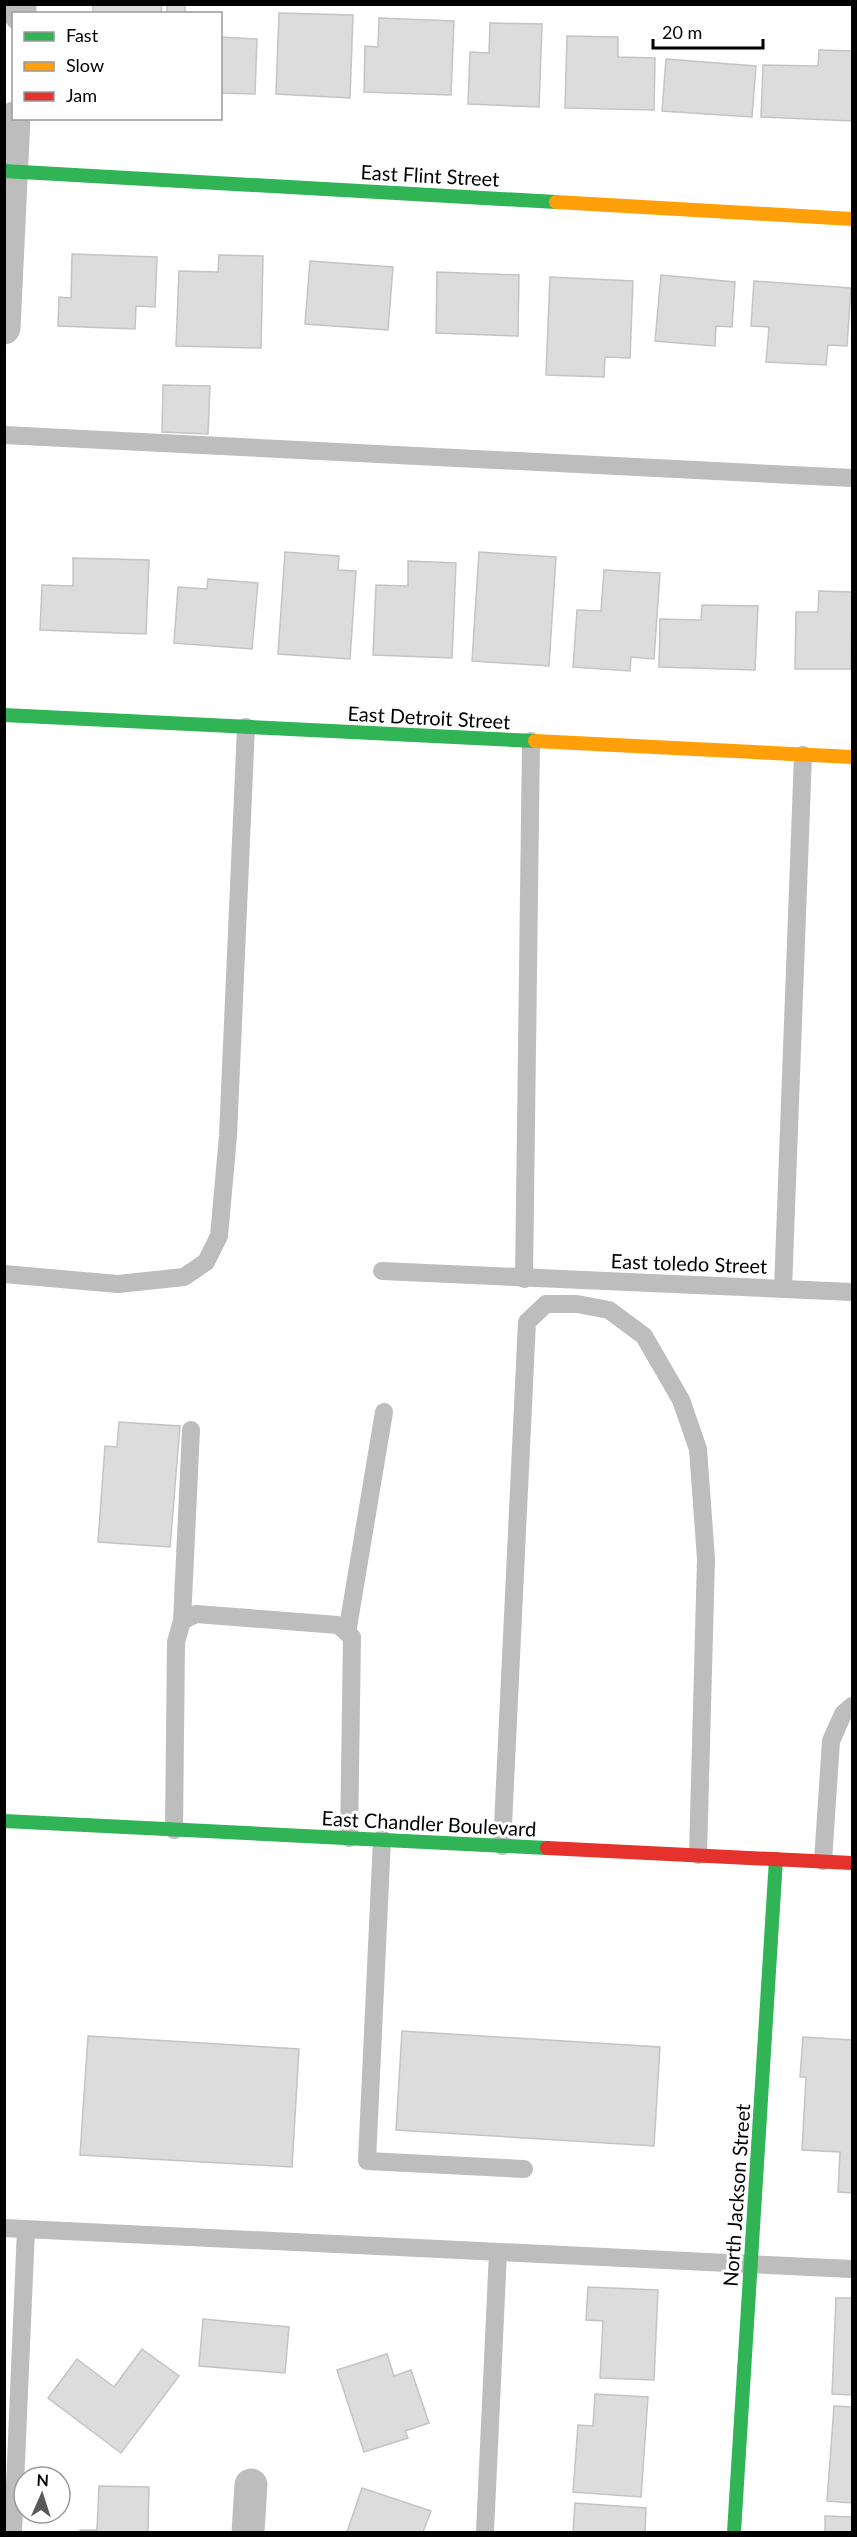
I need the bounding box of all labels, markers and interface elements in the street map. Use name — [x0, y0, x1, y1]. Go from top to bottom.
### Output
legend — [12, 12, 222, 120]
scale bar — [653, 12, 762, 50]
text: 20 m — [662, 21, 702, 43]
text: Fast — [66, 24, 99, 46]
text: Slow — [66, 54, 104, 76]
text: Jam — [66, 84, 97, 106]
street label: East Flint Street — [360, 159, 500, 191]
street label: East Detroit Street — [347, 701, 511, 733]
street label: East toledo Street — [610, 1248, 768, 1278]
street label: East Chandler Boulevard — [321, 1805, 537, 1841]
street label: North Jackson Street — [718, 2103, 754, 2287]
north arrow — [12, 2465, 72, 2525]
text: N — [36, 2470, 49, 2489]

